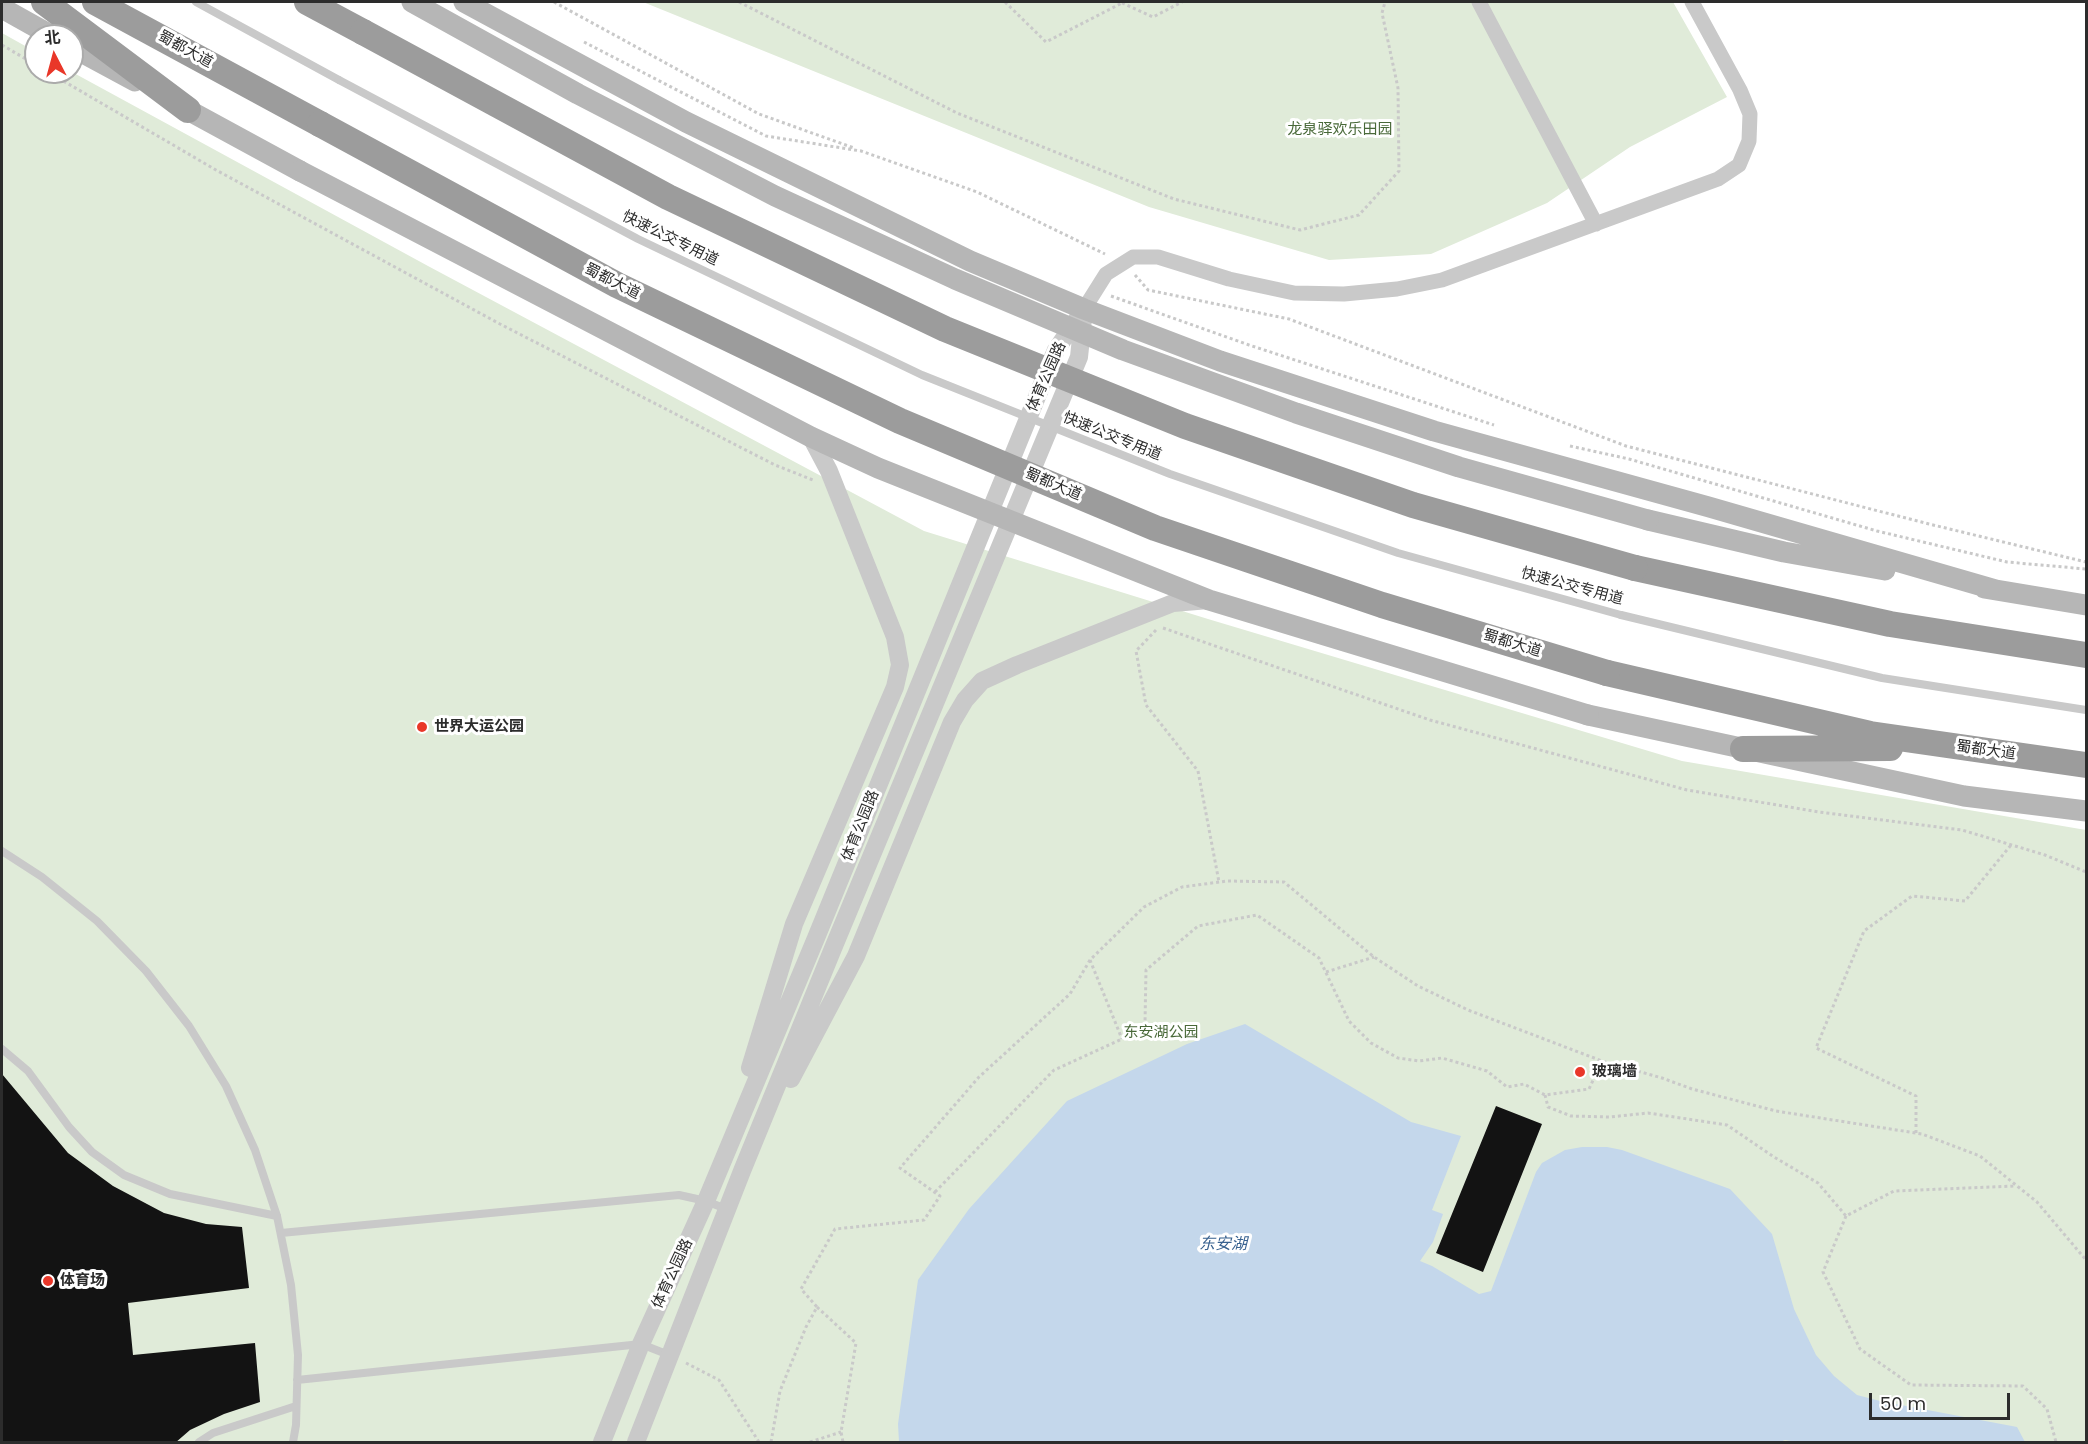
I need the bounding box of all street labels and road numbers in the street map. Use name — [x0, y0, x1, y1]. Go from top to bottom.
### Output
street label: 蜀都大道 — [154, 28, 216, 72]
street label: 快速公交专用道 — [619, 208, 721, 270]
street label: 蜀都大道 — [581, 260, 643, 304]
street label: 体育公园路 — [1024, 339, 1070, 415]
street label: 快速公交专用道 — [1060, 409, 1164, 465]
street label: 蜀都大道 — [1022, 465, 1084, 505]
street label: 快速公交专用道 — [1519, 565, 1625, 609]
street label: 蜀都大道 — [1481, 627, 1543, 661]
street label: 蜀都大道 — [1955, 738, 2017, 764]
street label: 体育公园路 — [839, 788, 883, 864]
street label: 体育公园路 — [649, 1236, 697, 1312]

